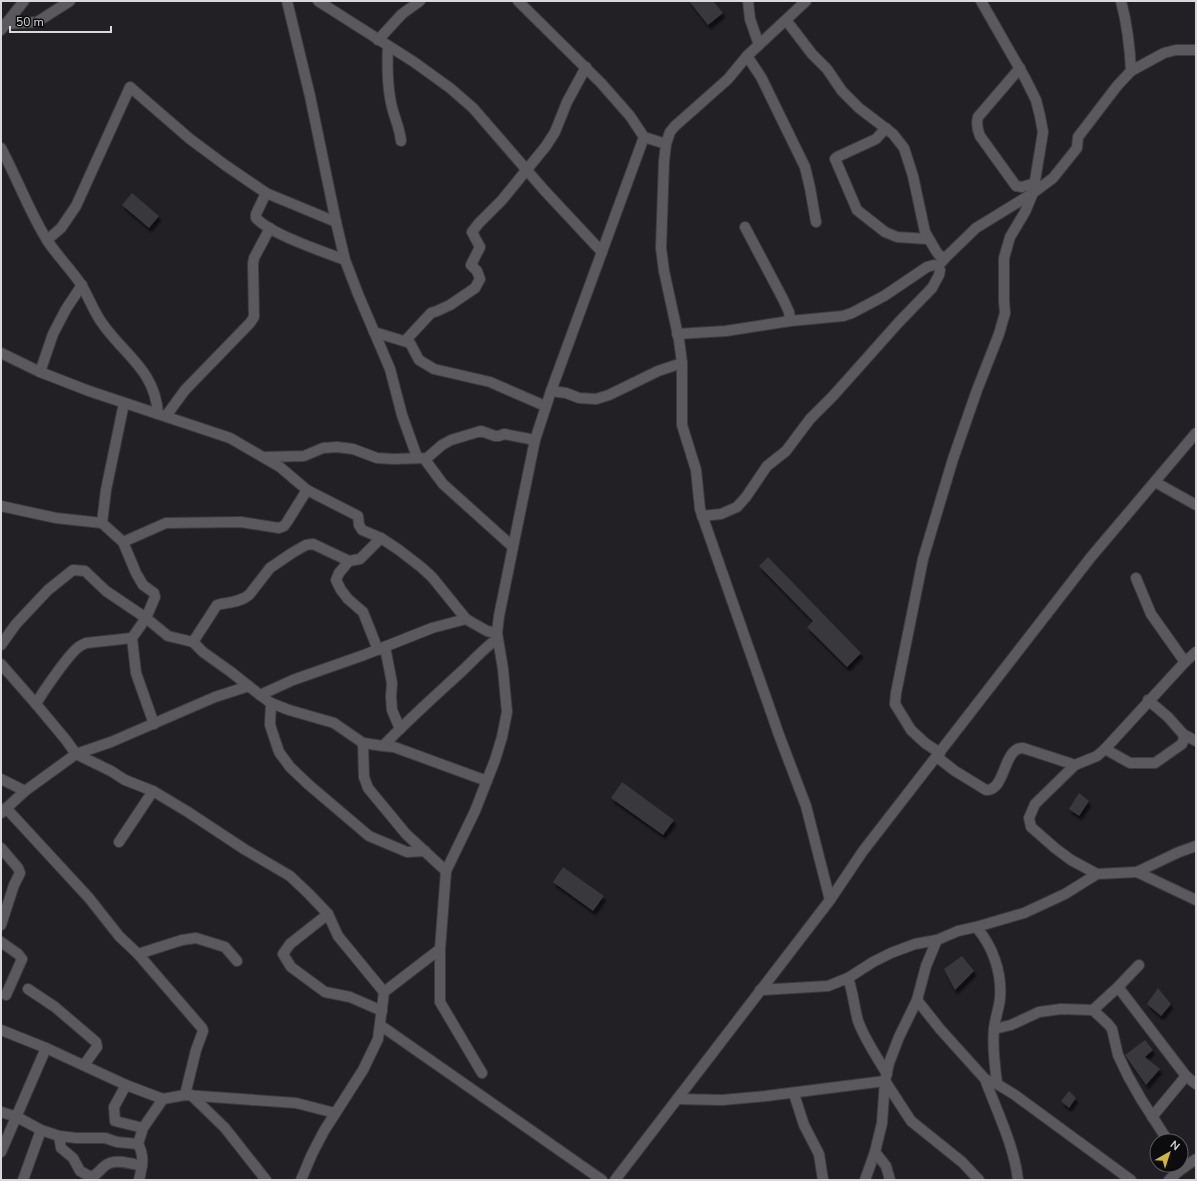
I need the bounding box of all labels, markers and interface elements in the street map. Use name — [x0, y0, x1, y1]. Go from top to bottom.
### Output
scale bar — [10, 8, 111, 34]
text: 50 m — [16, 14, 44, 30]
north arrow — [1149, 1133, 1189, 1173]
text: N — [1167, 1137, 1183, 1154]

